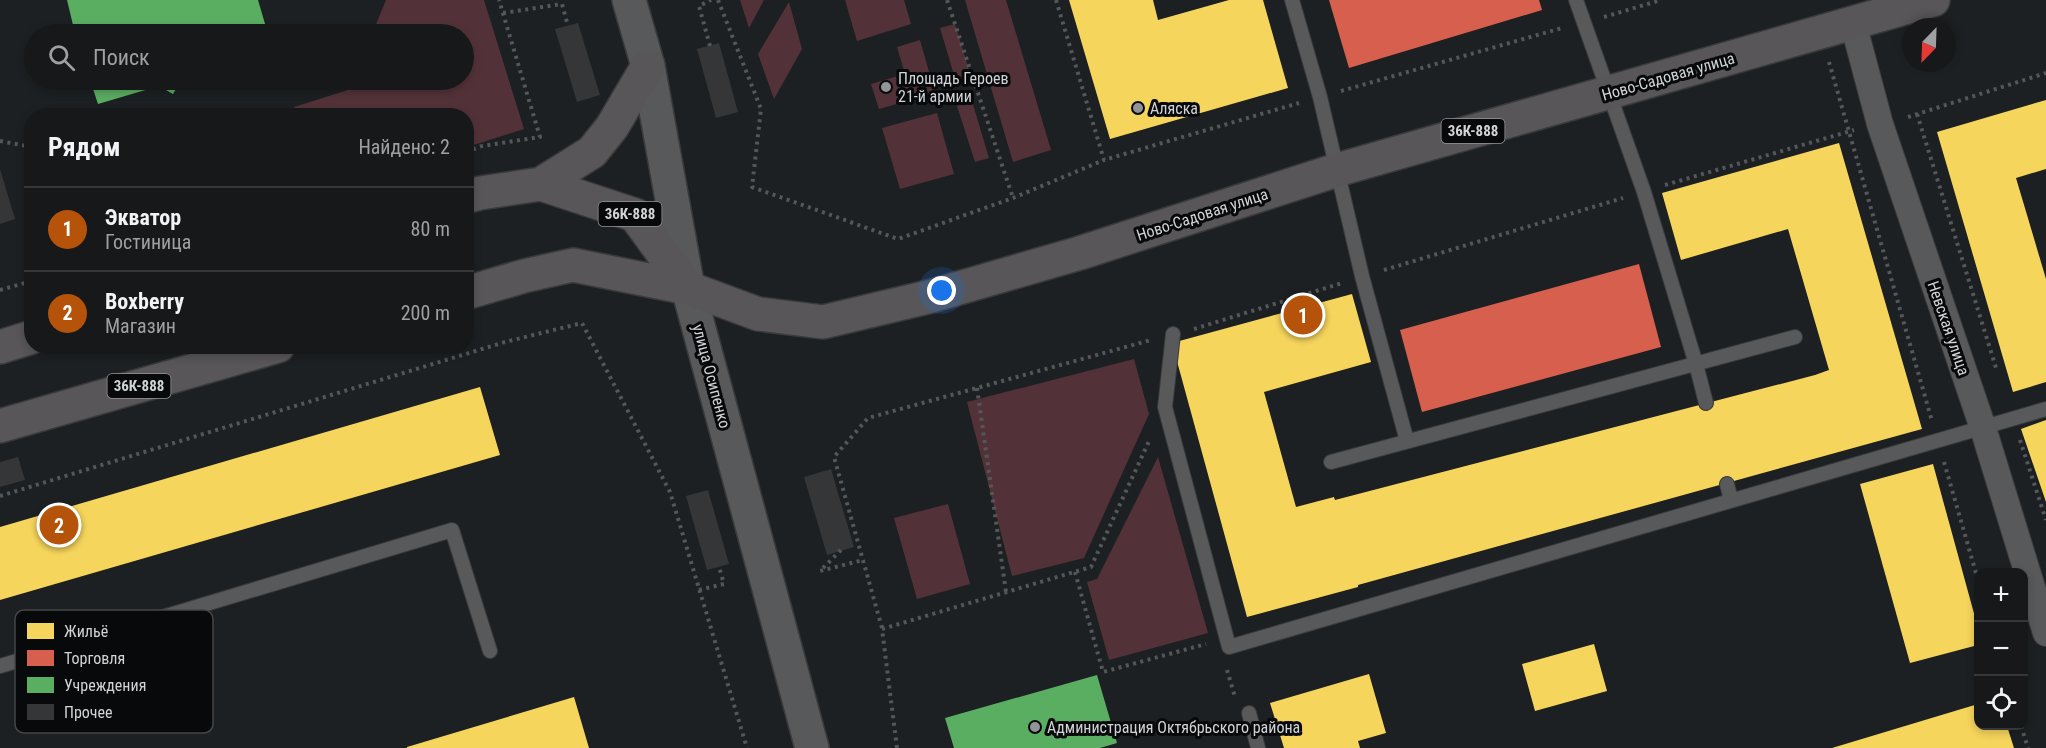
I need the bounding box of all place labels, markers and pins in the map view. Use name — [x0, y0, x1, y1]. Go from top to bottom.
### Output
place label: Площадь Героев 21-й армии — [898, 69, 1009, 106]
marker: Площадь Героев 21-й армии — [879, 80, 893, 94]
place label: Аляска — [1150, 99, 1198, 118]
marker: Аляска — [1131, 101, 1145, 115]
pin: 1 — [1284, 292, 1322, 338]
pin: 2 — [40, 502, 78, 548]
place label: Администрация Октябрьского района — [1047, 718, 1300, 737]
marker: Администрация Октябрьского района — [1028, 720, 1042, 734]

